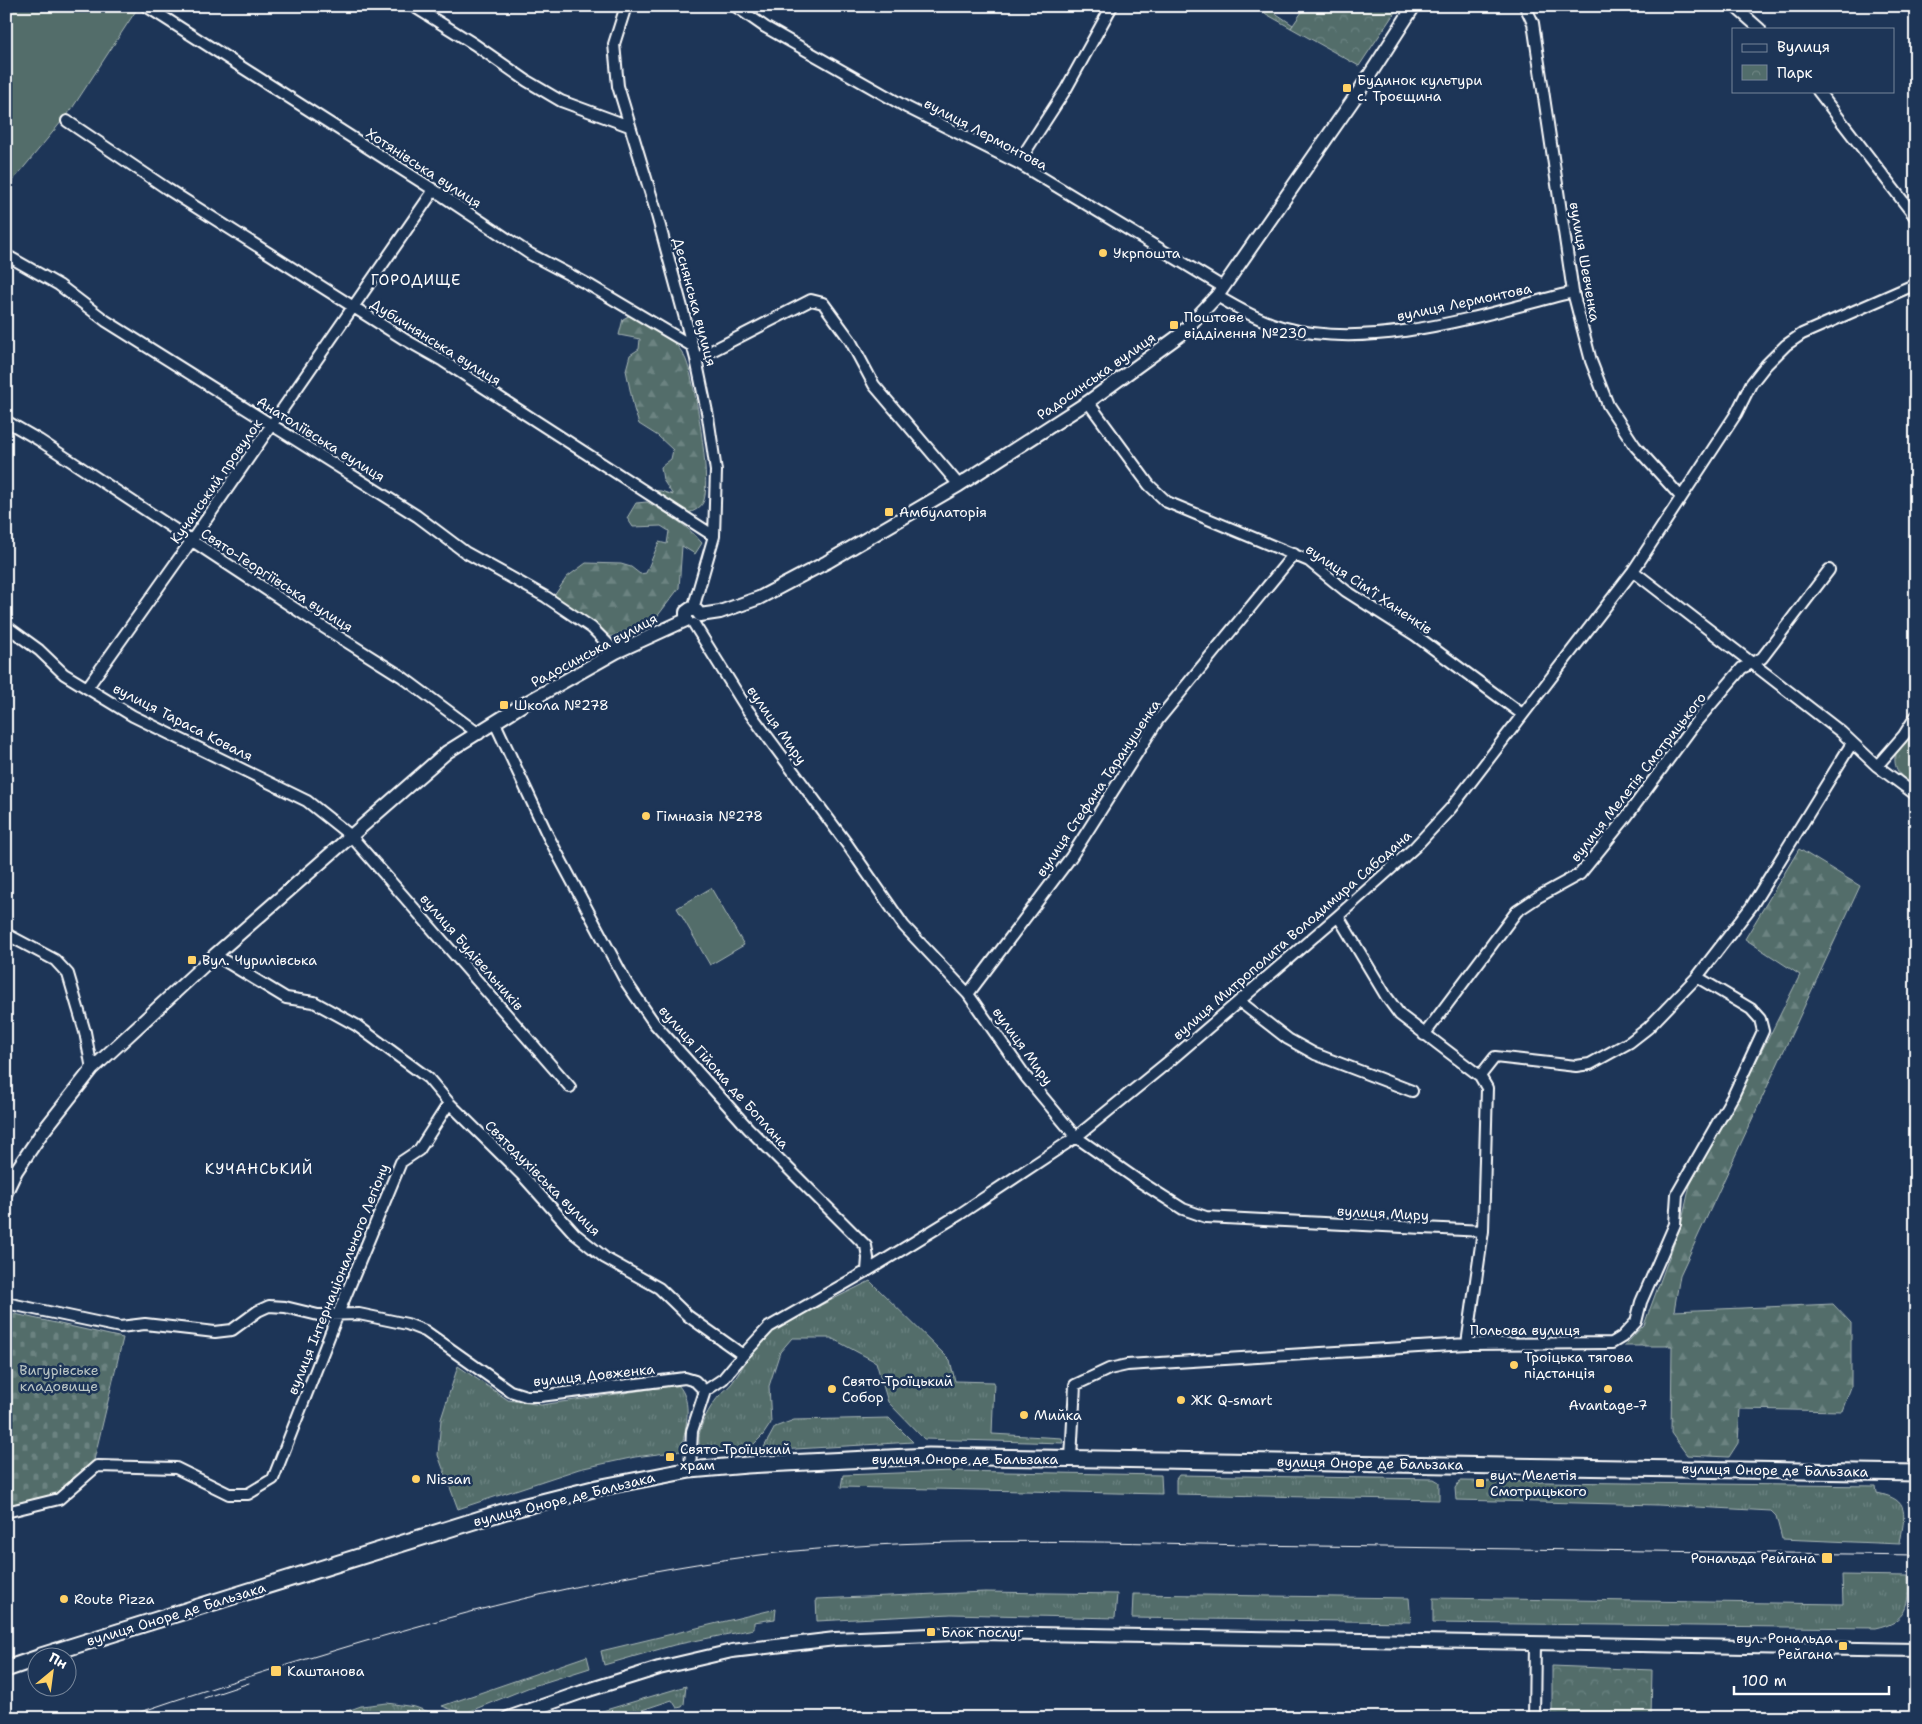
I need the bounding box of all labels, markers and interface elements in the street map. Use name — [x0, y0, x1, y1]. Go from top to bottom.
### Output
legend — [1732, 28, 1894, 92]
text: Вулиця — [1777, 37, 1830, 57]
text: Парк — [1777, 63, 1813, 83]
place label: Будинок культури с. Троєщина — [1357, 71, 1482, 105]
marker: Будинок культури с. Троєщина — [1341, 82, 1353, 94]
street label: вулиця Лермонтова — [921, 94, 1051, 174]
street label: Хотянівська вулиця — [363, 124, 485, 212]
street label: вулиця Шевченка — [1566, 201, 1604, 324]
street label: Деснянська вулиця — [669, 236, 721, 368]
place label: Укрпошта — [1113, 244, 1181, 262]
marker: Укрпошта — [1097, 247, 1109, 259]
district label: ГОРОДИЩЕ — [371, 270, 461, 290]
street label: вулиця Лермонтова — [1395, 279, 1533, 325]
street label: Дубичнянська вулиця — [367, 294, 505, 390]
place label: Поштове відділення №230 — [1184, 308, 1307, 342]
marker: Поштове відділення №230 — [1168, 319, 1180, 331]
street label: Радосинська вулиця — [1033, 328, 1159, 424]
street label: Анатоліївська вулиця — [254, 392, 388, 486]
street label: Кучанський провулок — [166, 415, 266, 547]
place label: Амбулаторія — [899, 503, 987, 521]
marker: Амбулаторія — [883, 506, 895, 518]
street label: Свято-Георгіївська вулиця — [197, 524, 357, 636]
street label: вулиця Сімʼї Ханенків — [1302, 540, 1436, 638]
street label: Радосинська вулиця — [528, 609, 660, 691]
street label: вулиця Тараса Коваля — [110, 679, 256, 765]
street label: вулиця Миру — [743, 682, 811, 768]
street label: вулиця Мелетія Смотрицького — [1566, 689, 1710, 865]
place label: Школа №278 — [514, 696, 609, 714]
street label: вулиця Стефана Таранушенка — [1032, 696, 1164, 880]
marker: Школа №278 — [498, 699, 510, 711]
place label: Гімназія №278 — [656, 807, 763, 825]
marker: Гімназія №278 — [640, 810, 652, 822]
street label: вулиця Митрополита Володимира Сабодана — [1169, 826, 1415, 1044]
street label: вулиця Будівельників — [416, 890, 528, 1014]
place label: Вул. Чурилівська — [202, 951, 317, 969]
marker: Вул. Чурилівська — [186, 954, 198, 966]
street label: вулиця Гійома де Боплана — [655, 1002, 793, 1153]
street label: вулиця Миру — [989, 1003, 1057, 1089]
street label: Святодухівська вулиця — [481, 1116, 605, 1240]
district label: КУЧАНСЬКИЙ — [205, 1158, 313, 1179]
street label: вулиця Інтернаціонального Легіону — [283, 1161, 393, 1397]
street label: вулиця Миру — [1337, 1202, 1429, 1224]
street label: Польова вулиця — [1470, 1321, 1580, 1339]
place label: Троiцька тягова пiдстанцiя — [1524, 1348, 1633, 1382]
marker: Троiцька тягова пiдстанцiя — [1508, 1359, 1520, 1371]
street label: вулиця Довженка — [532, 1360, 656, 1390]
park label: Вигурівське кладовище — [19, 1361, 99, 1395]
place label: Свято-Троїцький Собор — [842, 1372, 953, 1406]
marker: Свято-Троїцький Собор — [826, 1383, 838, 1395]
marker: Avantage-7 — [1602, 1383, 1614, 1395]
place label: ЖК Q-smart — [1191, 1391, 1273, 1409]
marker: ЖК Q-smart — [1175, 1394, 1187, 1406]
place label: Avantage-7 — [1568, 1396, 1648, 1414]
place label: Мийка — [1034, 1406, 1082, 1424]
marker: Мийка — [1018, 1409, 1030, 1421]
place label: Свято-Троїцький храм — [680, 1440, 791, 1474]
street label: вулиця Оноре де Бальзака — [872, 1450, 1059, 1468]
marker: Свято-Троїцький храм — [664, 1451, 676, 1463]
street label: вулиця Оноре де Бальзака — [1277, 1452, 1464, 1474]
street label: вулиця Оноре де Бальзака — [1682, 1459, 1869, 1481]
place label: вул. Мелетія Смотрицького — [1490, 1466, 1587, 1500]
street label: вулиця Оноре де Бальзака — [471, 1468, 657, 1530]
place label: Nissan — [426, 1470, 471, 1488]
marker: Nissan — [410, 1473, 422, 1485]
marker: вул. Мелетія Смотрицького — [1474, 1477, 1486, 1489]
place label: Рональда Рейгана — [1691, 1549, 1816, 1567]
marker: Рональда Рейгана — [1820, 1551, 1834, 1565]
street label: вулиця Оноре де Бальзака — [84, 1578, 268, 1650]
place label: Route Pizza — [74, 1590, 155, 1608]
marker: Route Pizza — [58, 1593, 70, 1605]
place label: Блок послуг — [941, 1623, 1024, 1641]
marker: Блок послуг — [925, 1626, 937, 1638]
place label: вул. Рональда Рейгана — [1736, 1629, 1833, 1663]
marker: вул. Рональда Рейгана — [1837, 1640, 1849, 1652]
north arrow — [28, 1646, 78, 1696]
text: Пн — [46, 1648, 71, 1673]
place label: Каштанова — [287, 1662, 365, 1680]
marker: Каштанова — [269, 1664, 283, 1678]
scale bar — [1734, 1664, 1890, 1696]
text: 100 m — [1742, 1671, 1787, 1691]

